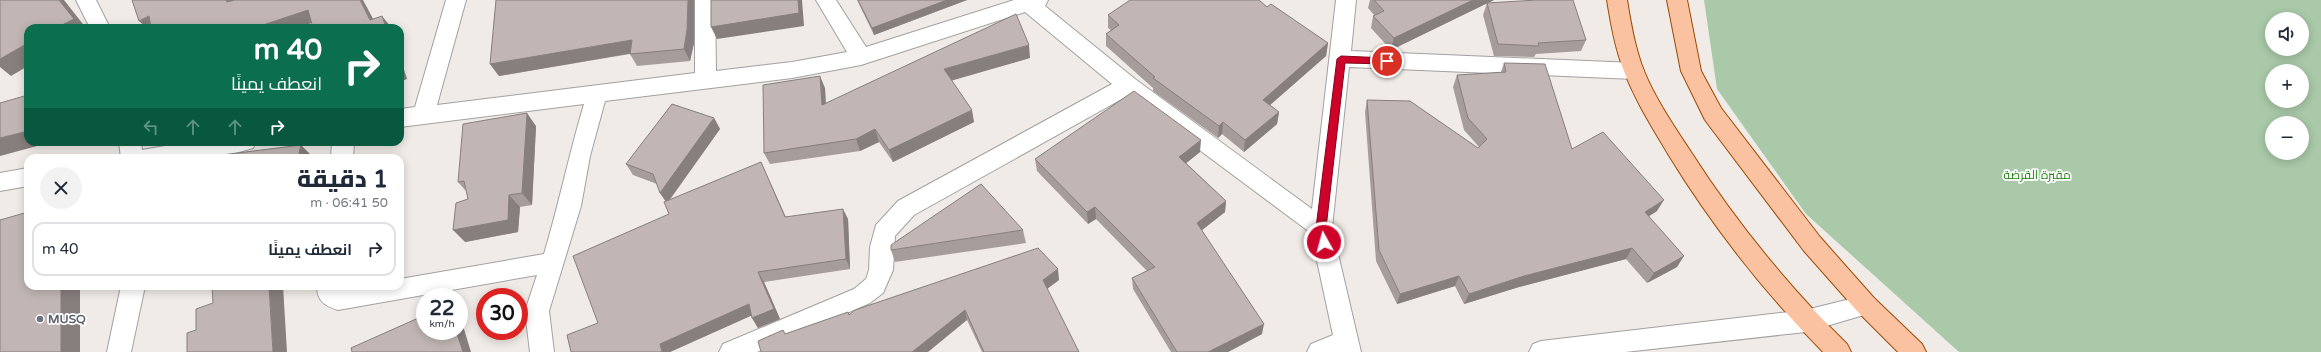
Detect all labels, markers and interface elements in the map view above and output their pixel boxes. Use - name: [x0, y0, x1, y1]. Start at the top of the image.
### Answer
- map controls: [2265, 12, 2309, 160]
- button: sound: [2265, 12, 2309, 56]
- text: 40 m: [254, 33, 322, 67]
- icon: right: [336, 40, 388, 92]
- pin: [1370, 44, 1404, 78]
- icon: arrive: [1376, 50, 1398, 72]
- button: +: [2265, 64, 2309, 108]
- text: انعطف يمينًا: [231, 73, 322, 95]
- icon: left: [140, 116, 162, 138]
- icon: ahead: [182, 116, 204, 138]
- icon: ahead: [224, 116, 246, 138]
- icon: right: [266, 116, 288, 138]
- button: −: [2265, 116, 2309, 160]
- text: 1 دقيقة: [297, 165, 388, 194]
- button: close: [40, 167, 82, 209]
- park label: مقبرة القرضة: [2003, 168, 2071, 182]
- text: 50 m · 06:41: [310, 195, 388, 211]
- position arrow: [1303, 221, 1345, 263]
- icon: right: [364, 238, 386, 260]
- text: 40 m: [42, 240, 79, 258]
- text: انعطف يمينًا: [268, 241, 352, 259]
- speed limit sign: 30: [476, 288, 528, 340]
- text: 22: [429, 297, 455, 321]
- place label: MUSQ: [48, 312, 86, 326]
- marker: MUSQ: [35, 314, 45, 324]
- text: km/h: [429, 318, 455, 330]

